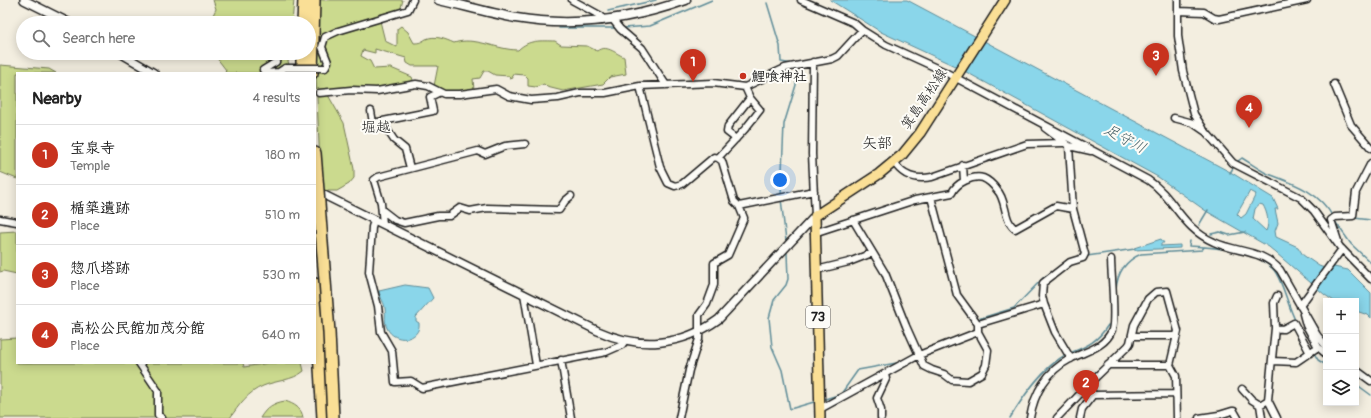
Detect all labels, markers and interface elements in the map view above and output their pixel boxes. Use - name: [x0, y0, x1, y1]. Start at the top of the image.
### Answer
- search box: [16, 16, 316, 60]
- icon: search: [30, 27, 52, 49]
- text: Search here: [62, 29, 135, 48]
- pin: 3: [1143, 43, 1169, 76]
- pin: 1: [680, 49, 706, 82]
- street label: 箕島高松線: [897, 65, 951, 133]
- place label: 鯉喰神社: [751, 68, 807, 85]
- marker: 鯉喰神社: [738, 71, 748, 81]
- text: Nearby: [32, 88, 81, 109]
- text: 4 results: [253, 90, 300, 106]
- pin: 4: [1236, 95, 1262, 128]
- district label: 堀越: [361, 118, 391, 137]
- water label: 足守川: [1101, 120, 1149, 158]
- district label: 矢部: [862, 134, 892, 153]
- text: 宝泉寺: [70, 139, 115, 158]
- text: 1: [42, 147, 48, 163]
- text: 180 m: [265, 147, 300, 163]
- text: Temple: [70, 158, 110, 174]
- your location: [770, 170, 790, 190]
- text: 楯築遺跡: [70, 199, 130, 218]
- text: 2: [41, 207, 49, 223]
- text: 510 m: [265, 207, 300, 223]
- text: Place: [70, 218, 99, 234]
- text: 惣爪塔跡: [70, 259, 130, 278]
- text: 3: [41, 267, 49, 283]
- text: 530 m: [262, 267, 300, 283]
- text: Place: [70, 278, 99, 294]
- map controls: [1323, 298, 1359, 406]
- button: +: [1323, 298, 1359, 334]
- road number: 73: [806, 306, 830, 328]
- text: 高松公民館加茂分館: [70, 319, 205, 338]
- text: 4: [41, 327, 49, 343]
- text: 640 m: [262, 327, 300, 343]
- button: −: [1323, 334, 1359, 370]
- text: Place: [70, 338, 99, 354]
- pin: 2: [1073, 370, 1099, 403]
- button: layers: [1323, 370, 1359, 406]

